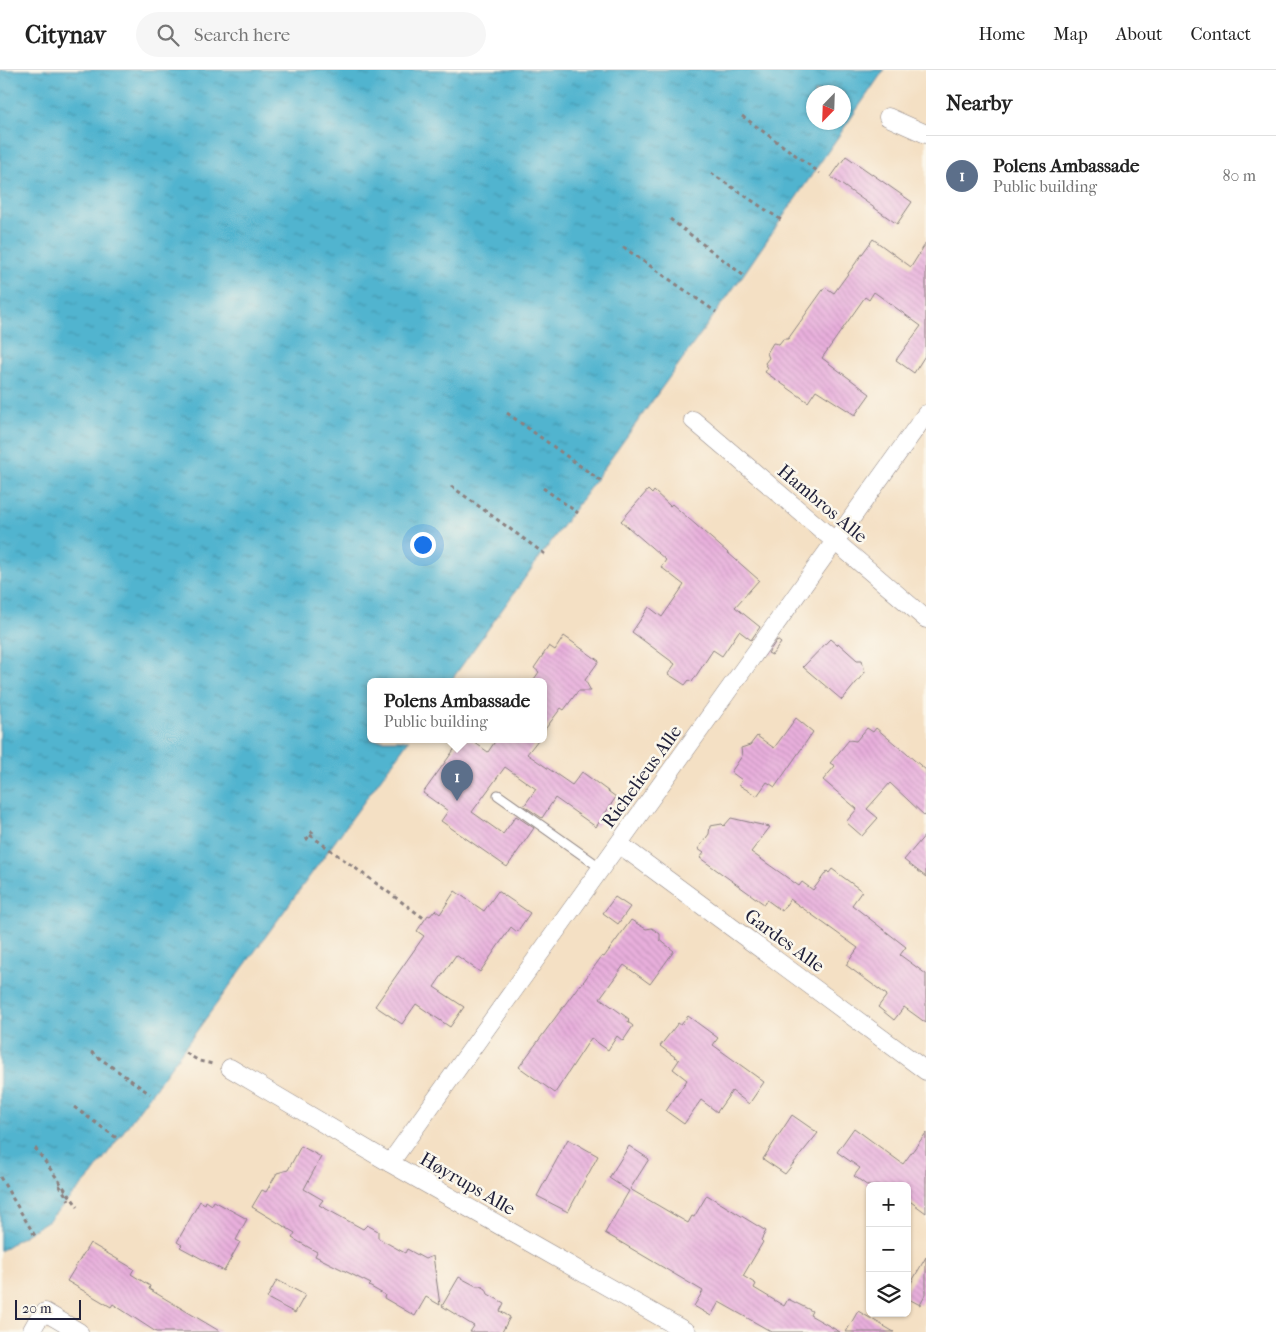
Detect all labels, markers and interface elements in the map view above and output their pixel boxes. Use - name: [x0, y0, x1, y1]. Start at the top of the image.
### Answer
- search box: [136, 12, 486, 57]
- text: Citynav: [25, 21, 106, 49]
- icon: search: [154, 21, 182, 49]
- text: Search here: [194, 24, 290, 46]
- text: Home: [978, 24, 1025, 45]
- text: Map: [1053, 24, 1088, 45]
- text: About: [1116, 24, 1162, 45]
- text: Contact: [1190, 24, 1251, 45]
- north arrow: [806, 85, 851, 130]
- text: Nearby: [946, 91, 1012, 115]
- text: Polens Ambassade: [993, 155, 1139, 177]
- text: 1: [959, 166, 965, 185]
- text: 80 m: [1222, 166, 1256, 185]
- text: Public building: [993, 177, 1097, 196]
- street label: Hambros Alle: [773, 460, 872, 548]
- your location: [410, 532, 436, 558]
- popup: [367, 678, 547, 743]
- text: Polens Ambassade: [384, 690, 530, 712]
- text: Public building: [384, 712, 488, 731]
- street label: Richelieus Alle: [597, 721, 686, 832]
- pin: 1: [441, 760, 473, 801]
- street label: Gardes Alle: [740, 905, 829, 977]
- street label: Høyrups Alle: [416, 1148, 519, 1220]
- map controls: [866, 1182, 911, 1317]
- button: +: [866, 1182, 911, 1227]
- button: −: [866, 1227, 911, 1272]
- button: layers: [866, 1272, 911, 1317]
- scale bar: [15, 1297, 81, 1320]
- text: 20 m: [22, 1300, 52, 1317]

